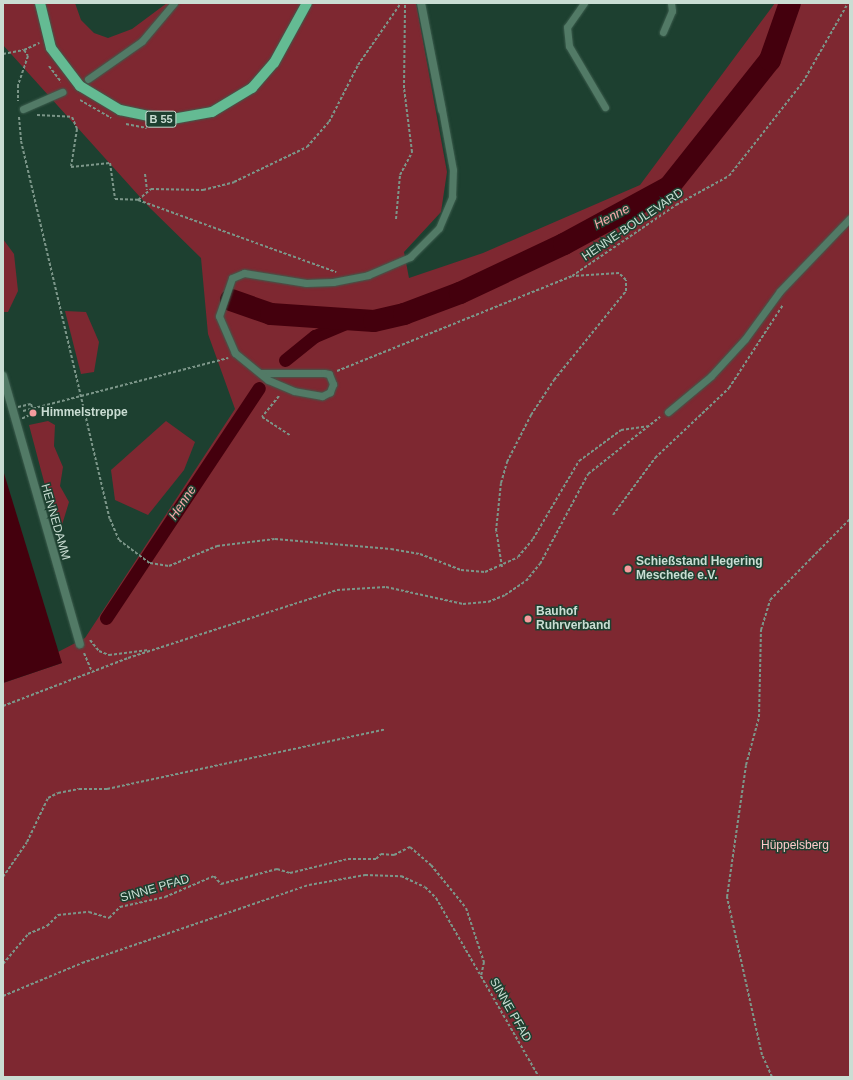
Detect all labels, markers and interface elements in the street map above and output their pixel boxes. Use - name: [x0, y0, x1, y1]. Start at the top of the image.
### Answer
- road number: B 55: [145, 110, 177, 128]
- street label: HENNE-BOULEVARD: [580, 186, 686, 264]
- water label: Henne: [591, 201, 633, 233]
- place label: Himmelstreppe: [41, 406, 128, 420]
- marker: Himmelstreppe: [28, 408, 38, 418]
- street label: HENNEDAMM: [37, 482, 73, 562]
- water label: Henne: [166, 483, 200, 523]
- place label: Schießstand Hegering Meschede e.V.: [636, 555, 763, 583]
- marker: Schießstand Hegering Meschede e.V.: [623, 564, 633, 574]
- place label: Bauhof Ruhrverband: [536, 605, 611, 633]
- marker: Bauhof Ruhrverband: [523, 614, 533, 624]
- park label: Hüppelsberg: [761, 839, 829, 853]
- street label: SINNE PFAD: [119, 872, 191, 906]
- street label: SINNE PFAD: [486, 976, 534, 1044]

